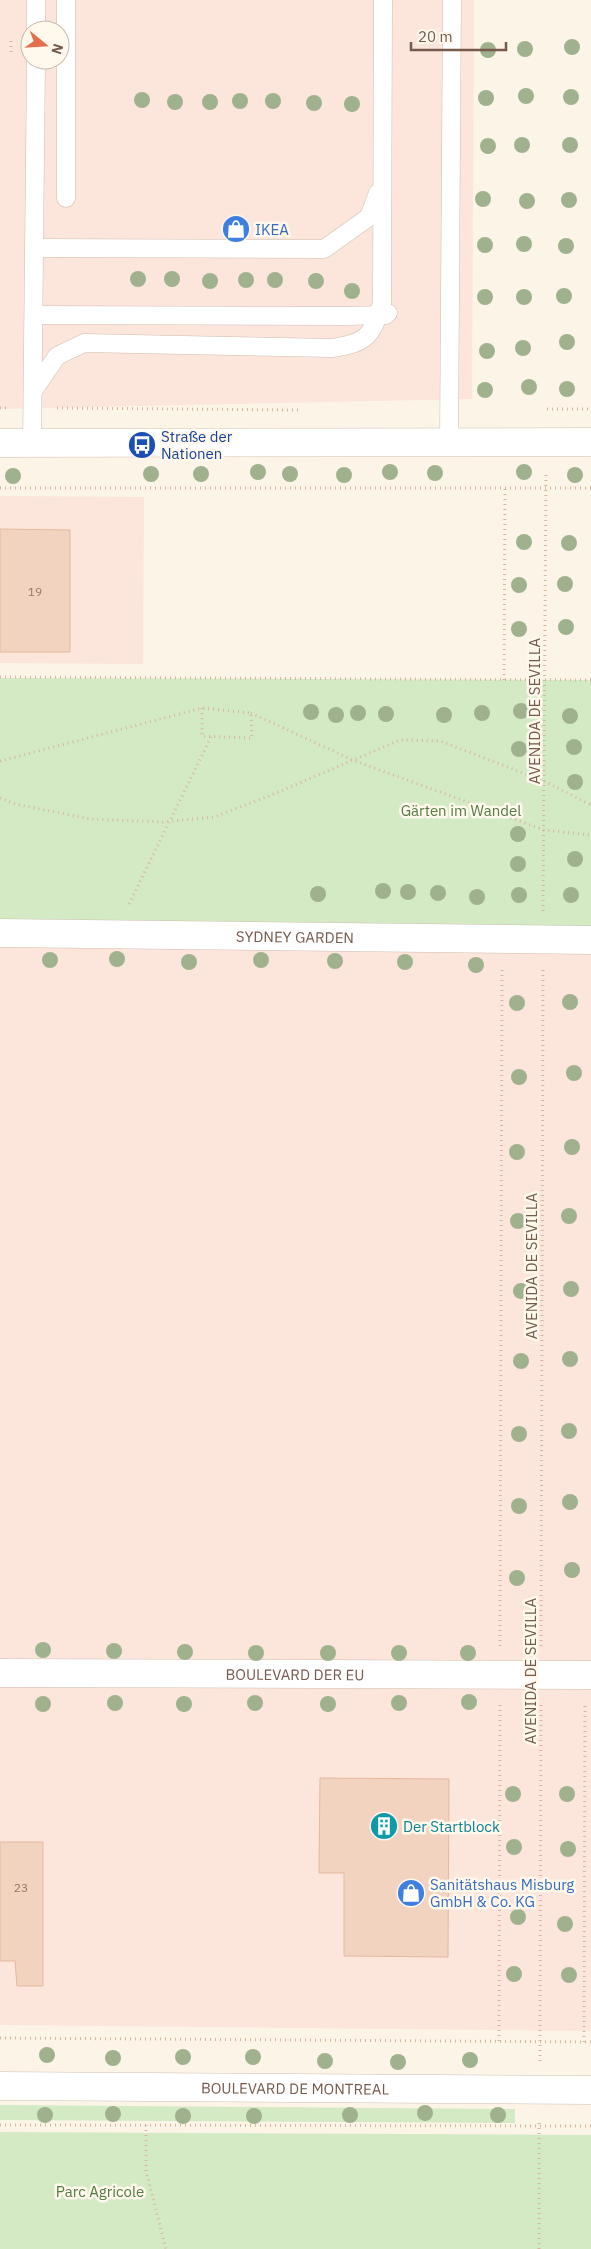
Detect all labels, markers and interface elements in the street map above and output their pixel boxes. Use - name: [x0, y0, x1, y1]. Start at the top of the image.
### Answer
- north arrow: [20, 20, 70, 70]
- scale bar: [411, 20, 506, 52]
- text: 20 m: [418, 27, 453, 46]
- text: N: [47, 41, 67, 57]
- shop icon: IKEA: [221, 214, 251, 244]
- place label: IKEA: [255, 220, 289, 239]
- place label: Straße der Nationen: [161, 427, 233, 463]
- bus stop icon: Straße der Nationen: [127, 430, 157, 460]
- house number: 19: [28, 584, 42, 599]
- street label: AVENIDA DE SEVILLA: [525, 637, 544, 784]
- park label: Gärten im Wandel: [401, 801, 521, 820]
- street label: SYDNEY GARDEN: [236, 926, 354, 947]
- street label: AVENIDA DE SEVILLA: [522, 1192, 541, 1339]
- street label: AVENIDA DE SEVILLA: [521, 1597, 540, 1744]
- street label: BOULEVARD DER EU: [225, 1664, 365, 1684]
- building icon: Der Startblock: [369, 1811, 399, 1841]
- place label: Der Startblock: [403, 1817, 500, 1836]
- place label: Sanitätshaus Misburg GmbH & Co. KG: [430, 1875, 574, 1911]
- shop icon: Sanitätshaus Misburg GmbH & Co. KG: [396, 1878, 426, 1908]
- house number: 23: [14, 1880, 28, 1895]
- street label: BOULEVARD DE MONTREAL: [201, 2078, 390, 2098]
- park label: Parc Agricole: [56, 2182, 144, 2201]

